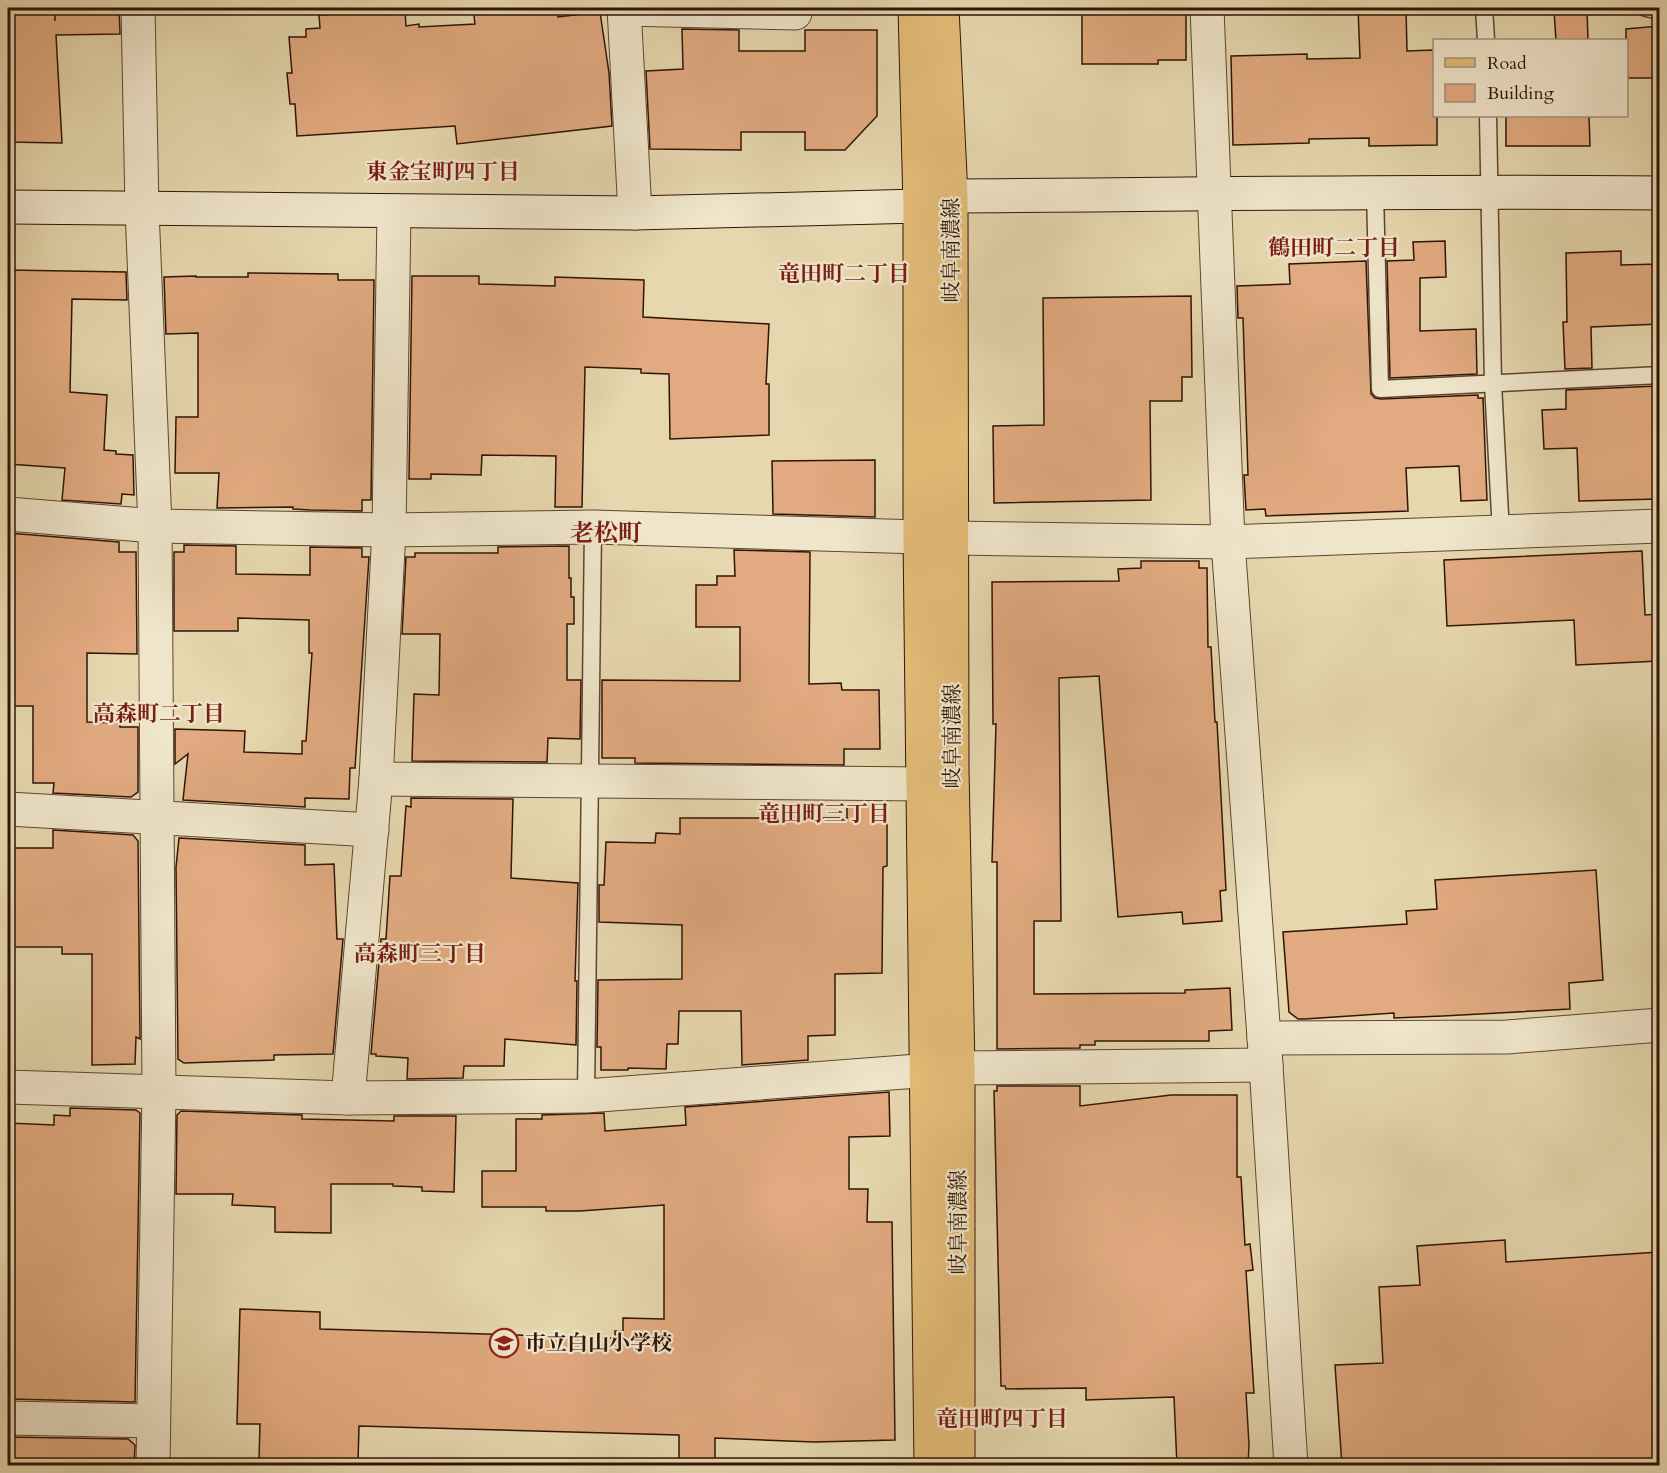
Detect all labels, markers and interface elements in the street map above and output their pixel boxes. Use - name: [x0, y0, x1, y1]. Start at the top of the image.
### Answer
- legend: [1433, 39, 1628, 117]
- text: Road: [1487, 51, 1527, 76]
- text: Building: [1487, 81, 1555, 106]
- district label: 東金宝町四丁目: [366, 157, 520, 187]
- street label: 岐阜南濃線: [937, 198, 966, 303]
- district label: 鶴田町二丁目: [1268, 233, 1400, 263]
- district label: 竜田町二丁目: [778, 259, 910, 289]
- district label: 老松町: [570, 517, 642, 550]
- street label: 岐阜南濃線: [938, 684, 967, 789]
- district label: 高森町二丁目: [93, 699, 225, 729]
- district label: 竜田町三丁目: [758, 799, 890, 829]
- district label: 高森町三丁目: [354, 939, 486, 969]
- street label: 岐阜南濃線: [944, 1170, 973, 1275]
- school or university icon: 市立白山小学校: [488, 1327, 520, 1359]
- place label: 市立白山小学校: [525, 1329, 672, 1358]
- district label: 竜田町四丁目: [936, 1404, 1068, 1434]

